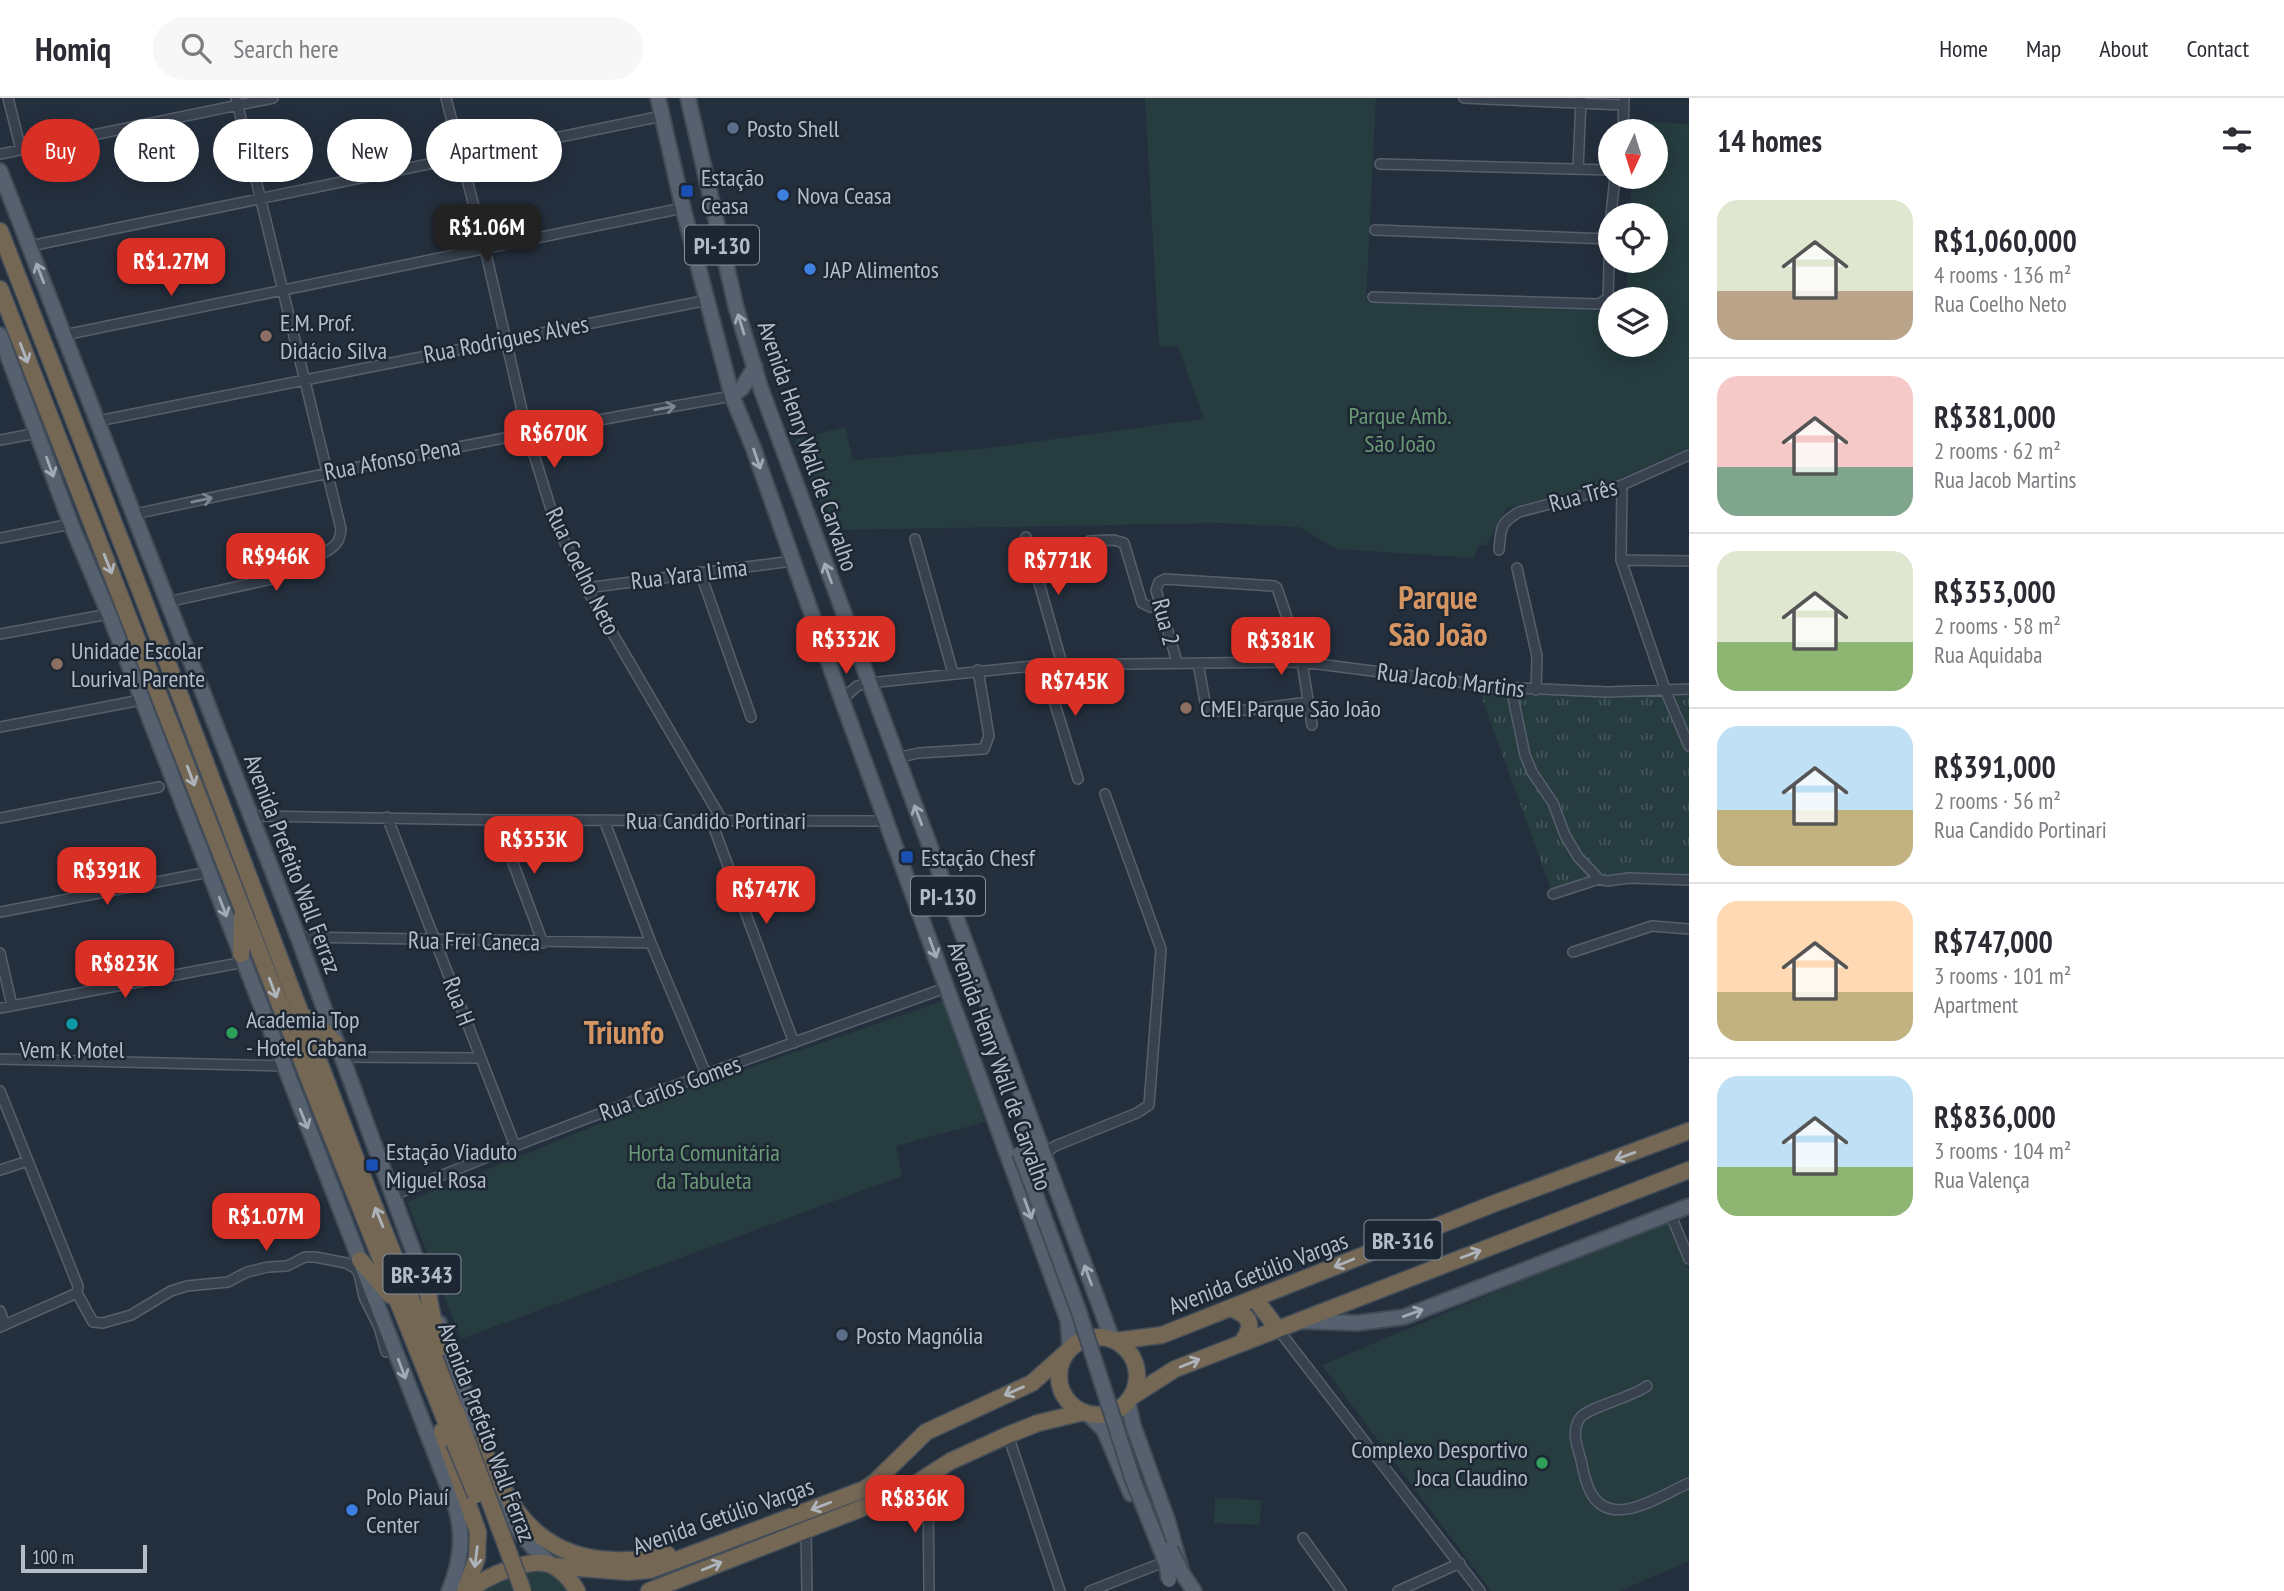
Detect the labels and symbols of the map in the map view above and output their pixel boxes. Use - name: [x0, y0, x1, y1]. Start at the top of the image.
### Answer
- place label: Posto Shell: [747, 113, 840, 144]
- north arrow: [1598, 119, 1668, 189]
- marker: Posto Shell: [725, 120, 741, 136]
- place label: Estação Ceasa: [701, 162, 764, 221]
- place label: Nova Ceasa: [797, 180, 892, 211]
- marker: Estação Ceasa: [679, 183, 695, 199]
- marker: Nova Ceasa: [775, 187, 791, 203]
- pin: R$1.06M: [422, 204, 552, 264]
- road number: PI-130: [685, 226, 759, 264]
- pin: R$1.27M: [106, 238, 236, 298]
- place label: JAP Alimentos: [823, 254, 939, 285]
- marker: JAP Alimentos: [802, 261, 818, 277]
- one-way arrow: [33, 263, 46, 284]
- place label: E.M. Prof. Didácio Silva: [280, 307, 387, 366]
- street label: Rua Rodrigues Alves: [421, 308, 591, 370]
- one-way arrow: [734, 314, 746, 336]
- street label: Avenida Henry Wall de Carvalho: [751, 317, 865, 575]
- marker: E.M. Prof. Didácio Silva: [258, 328, 274, 344]
- one-way arrow: [19, 341, 32, 363]
- one-way arrow: [653, 400, 676, 414]
- park label: Parque Amb. São João: [1348, 400, 1452, 459]
- pin: R$670K: [497, 410, 611, 470]
- street label: Rua Afonso Pena: [321, 431, 463, 487]
- one-way arrow: [752, 448, 764, 470]
- one-way arrow: [45, 456, 58, 478]
- street label: Rua Três: [1546, 471, 1620, 519]
- one-way arrow: [190, 492, 213, 506]
- street label: Rua Coelho Neto: [539, 502, 627, 640]
- pin: R$946K: [219, 533, 333, 593]
- pin: R$771K: [1001, 538, 1115, 597]
- street label: Rua Yara Lima: [629, 551, 749, 597]
- one-way arrow: [102, 553, 115, 575]
- one-way arrow: [821, 563, 833, 584]
- district label: Parque São João: [1388, 576, 1488, 655]
- street label: Rua 2: [1145, 595, 1187, 649]
- pin: R$332K: [789, 616, 903, 676]
- pin: R$381K: [1224, 618, 1338, 677]
- place label: Unidade Escolar Lourival Parente: [71, 635, 205, 694]
- marker: Unidade Escolar Lourival Parente: [49, 656, 65, 672]
- street label: Rua Jacob Martins: [1375, 656, 1527, 704]
- pin: R$745K: [1018, 658, 1132, 718]
- place label: CMEI Parque São João: [1200, 693, 1381, 724]
- marker: CMEI Parque São João: [1178, 700, 1194, 716]
- street label: Avenida Prefeito Wall Ferraz: [237, 750, 349, 978]
- one-way arrow: [185, 765, 198, 787]
- one-way arrow: [910, 804, 923, 826]
- street label: Rua Candido Portinari: [626, 805, 806, 836]
- pin: R$353K: [477, 816, 591, 876]
- place label: Estação Chesf: [921, 842, 1036, 873]
- pin: R$391K: [50, 848, 164, 907]
- marker: Estação Chesf: [899, 849, 915, 865]
- pin: R$747K: [709, 866, 823, 926]
- road number: PI-130: [911, 876, 985, 916]
- one-way arrow: [217, 896, 230, 917]
- street label: Rua Frei Caneca: [408, 924, 540, 958]
- one-way arrow: [928, 936, 941, 958]
- street label: Avenida Henry Wall de Carvalho: [941, 937, 1059, 1195]
- pin: R$823K: [68, 940, 182, 1000]
- street label: Rua H: [436, 972, 482, 1030]
- one-way arrow: [268, 977, 281, 999]
- place label: Academia Top - Hotel Cabana: [246, 1004, 367, 1063]
- district label: Triunfo: [584, 1011, 664, 1053]
- marker: Vem K Motel: [64, 1016, 80, 1032]
- marker: Academia Top - Hotel Cabana: [224, 1025, 240, 1041]
- place label: Vem K Motel: [19, 1034, 125, 1065]
- street label: Rua Carlos Gomes: [595, 1048, 745, 1128]
- one-way arrow: [299, 1108, 312, 1130]
- place label: Estação Viaduto Miguel Rosa: [386, 1136, 517, 1195]
- park label: Horta Comunitária da Tabuleta: [628, 1137, 780, 1196]
- one-way arrow: [1615, 1151, 1637, 1163]
- marker: Estação Viaduto Miguel Rosa: [364, 1157, 380, 1173]
- pin: R$1.07M: [201, 1194, 331, 1253]
- one-way arrow: [1022, 1198, 1035, 1219]
- one-way arrow: [372, 1207, 385, 1228]
- road number: BR-316: [1364, 1220, 1442, 1260]
- street label: Avenida Getúlio Vargas: [1164, 1225, 1352, 1321]
- one-way arrow: [1459, 1247, 1481, 1260]
- road number: BR-343: [384, 1254, 460, 1294]
- one-way arrow: [1334, 1258, 1356, 1271]
- one-way arrow: [1080, 1265, 1093, 1287]
- one-way arrow: [1401, 1306, 1423, 1319]
- street label: Avenida Prefeito Wall Ferraz: [431, 1318, 543, 1546]
- place label: Posto Magnólia: [856, 1320, 983, 1351]
- marker: Posto Magnólia: [834, 1327, 850, 1343]
- one-way arrow: [1178, 1355, 1200, 1368]
- one-way arrow: [396, 1358, 409, 1380]
- one-way arrow: [1004, 1385, 1025, 1398]
- place label: Complexo Desportivo Joca Claudino: [1351, 1434, 1528, 1493]
- marker: Complexo Desportivo Joca Claudino: [1534, 1455, 1550, 1471]
- street label: Avenida Getúlio Vargas: [628, 1471, 818, 1561]
- pin: R$836K: [858, 1476, 972, 1535]
- place label: Polo Piauí Center: [366, 1481, 449, 1540]
- one-way arrow: [811, 1500, 833, 1513]
- marker: Polo Piauí Center: [344, 1502, 360, 1518]
- scale bar: [21, 1542, 147, 1574]
- one-way arrow: [470, 1545, 483, 1568]
- one-way arrow: [701, 1558, 723, 1571]

